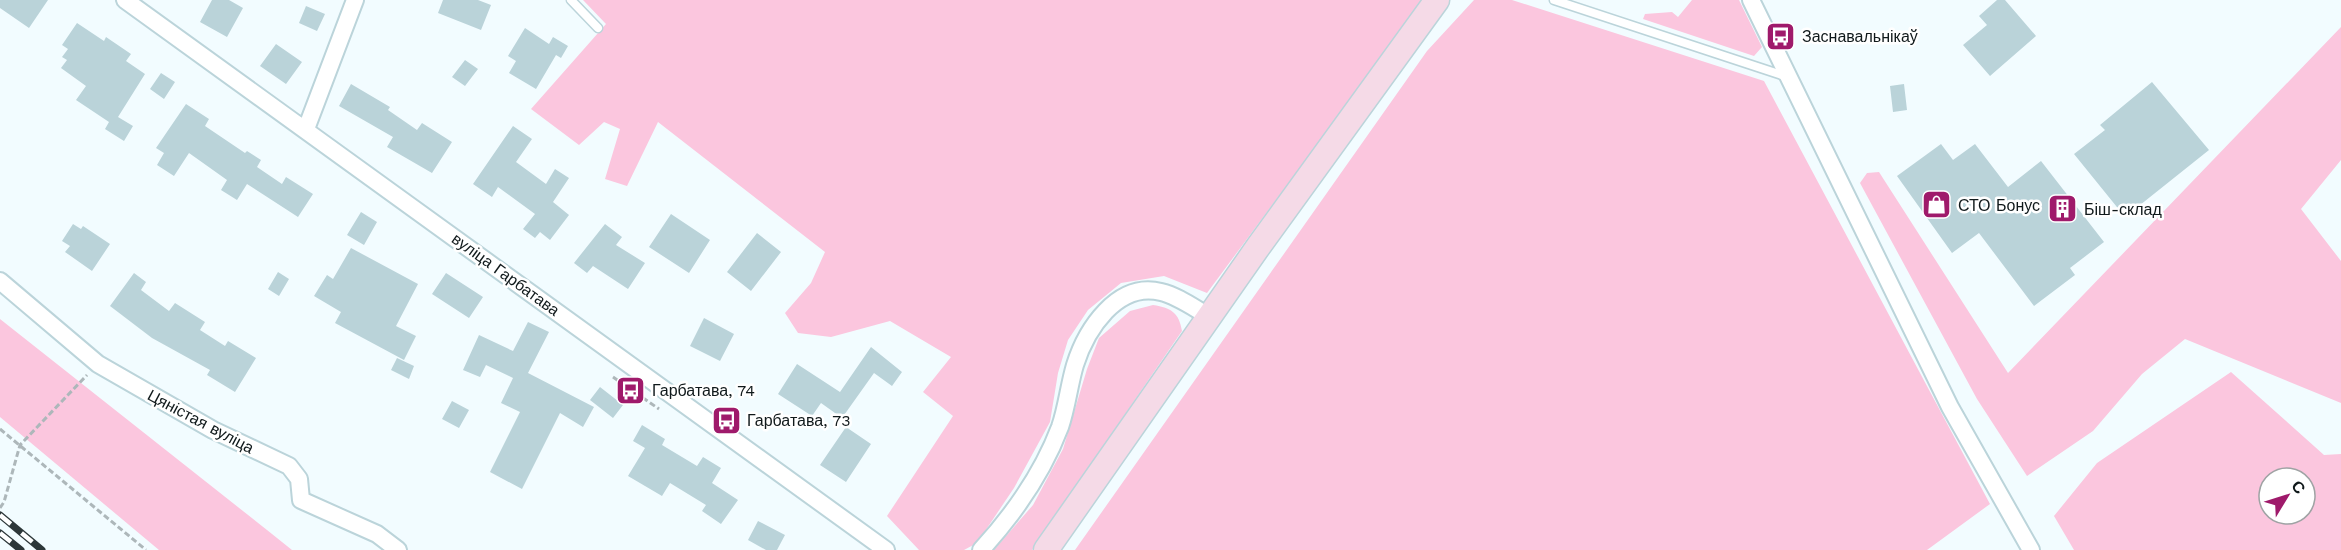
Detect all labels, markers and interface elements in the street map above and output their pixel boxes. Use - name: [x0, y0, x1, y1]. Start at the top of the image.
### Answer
- bus stop icon: Заснавальнікаў: [1765, 20, 1797, 52]
- place label: Заснавальнікаў: [1802, 27, 1918, 46]
- shop icon: СТО Бонус: [1921, 189, 1953, 221]
- building icon: Біш-склад: [2047, 193, 2079, 225]
- place label: СТО Бонус: [1958, 196, 2040, 215]
- place label: Біш-склад: [2084, 200, 2162, 219]
- street label: вуліца Гарбатава: [448, 229, 563, 320]
- bus stop icon: Гарбатава, 74: [615, 374, 647, 406]
- place label: Гарбатава, 74: [652, 381, 755, 400]
- street label: Цяністая вуліца: [144, 385, 257, 458]
- bus stop icon: Гарбатава, 73: [710, 404, 742, 436]
- place label: Гарбатава, 73: [747, 411, 851, 430]
- north arrow: [2257, 466, 2317, 526]
- text: С: [2287, 477, 2310, 498]

